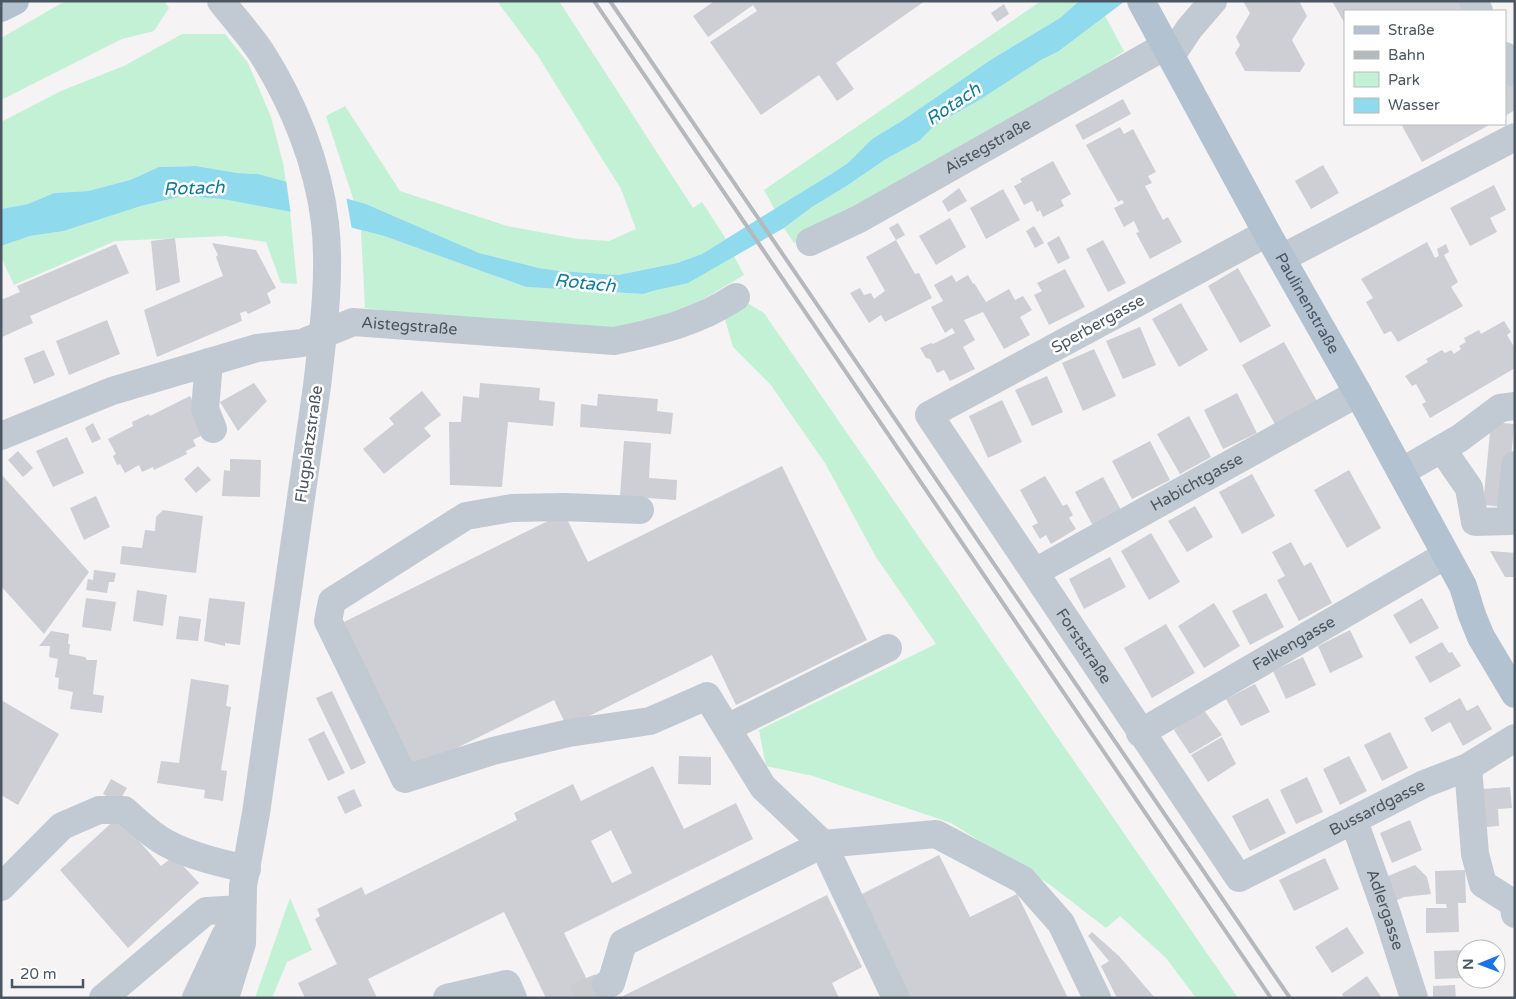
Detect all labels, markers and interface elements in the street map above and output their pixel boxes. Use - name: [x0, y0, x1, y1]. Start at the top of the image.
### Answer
- legend: [1344, 10, 1506, 125]
- text: Straße: [1388, 21, 1434, 39]
- text: Bahn: [1388, 46, 1425, 64]
- text: Park: [1388, 71, 1420, 89]
- water label: Rotach: [921, 77, 985, 130]
- text: Wasser: [1388, 96, 1440, 114]
- street label: Aistegstraße: [941, 114, 1035, 179]
- water label: Rotach: [163, 176, 226, 200]
- street label: Paulinenstraße: [1270, 249, 1344, 358]
- water label: Rotach: [553, 269, 618, 297]
- street label: Sperbergasse: [1048, 290, 1148, 358]
- street label: Aistegstraße: [361, 313, 458, 340]
- street label: Flugplatzstraße: [291, 384, 327, 504]
- street label: Habichtgasse: [1147, 449, 1247, 516]
- street label: Forststraße: [1051, 605, 1116, 688]
- street label: Falkengasse: [1249, 612, 1339, 675]
- street label: Bussardgasse: [1326, 775, 1428, 840]
- street label: Adlergasse: [1362, 867, 1408, 953]
- north arrow: [1456, 939, 1506, 989]
- scale bar: [12, 956, 84, 988]
- text: N: [1460, 958, 1477, 970]
- text: 20 m: [20, 965, 57, 983]

